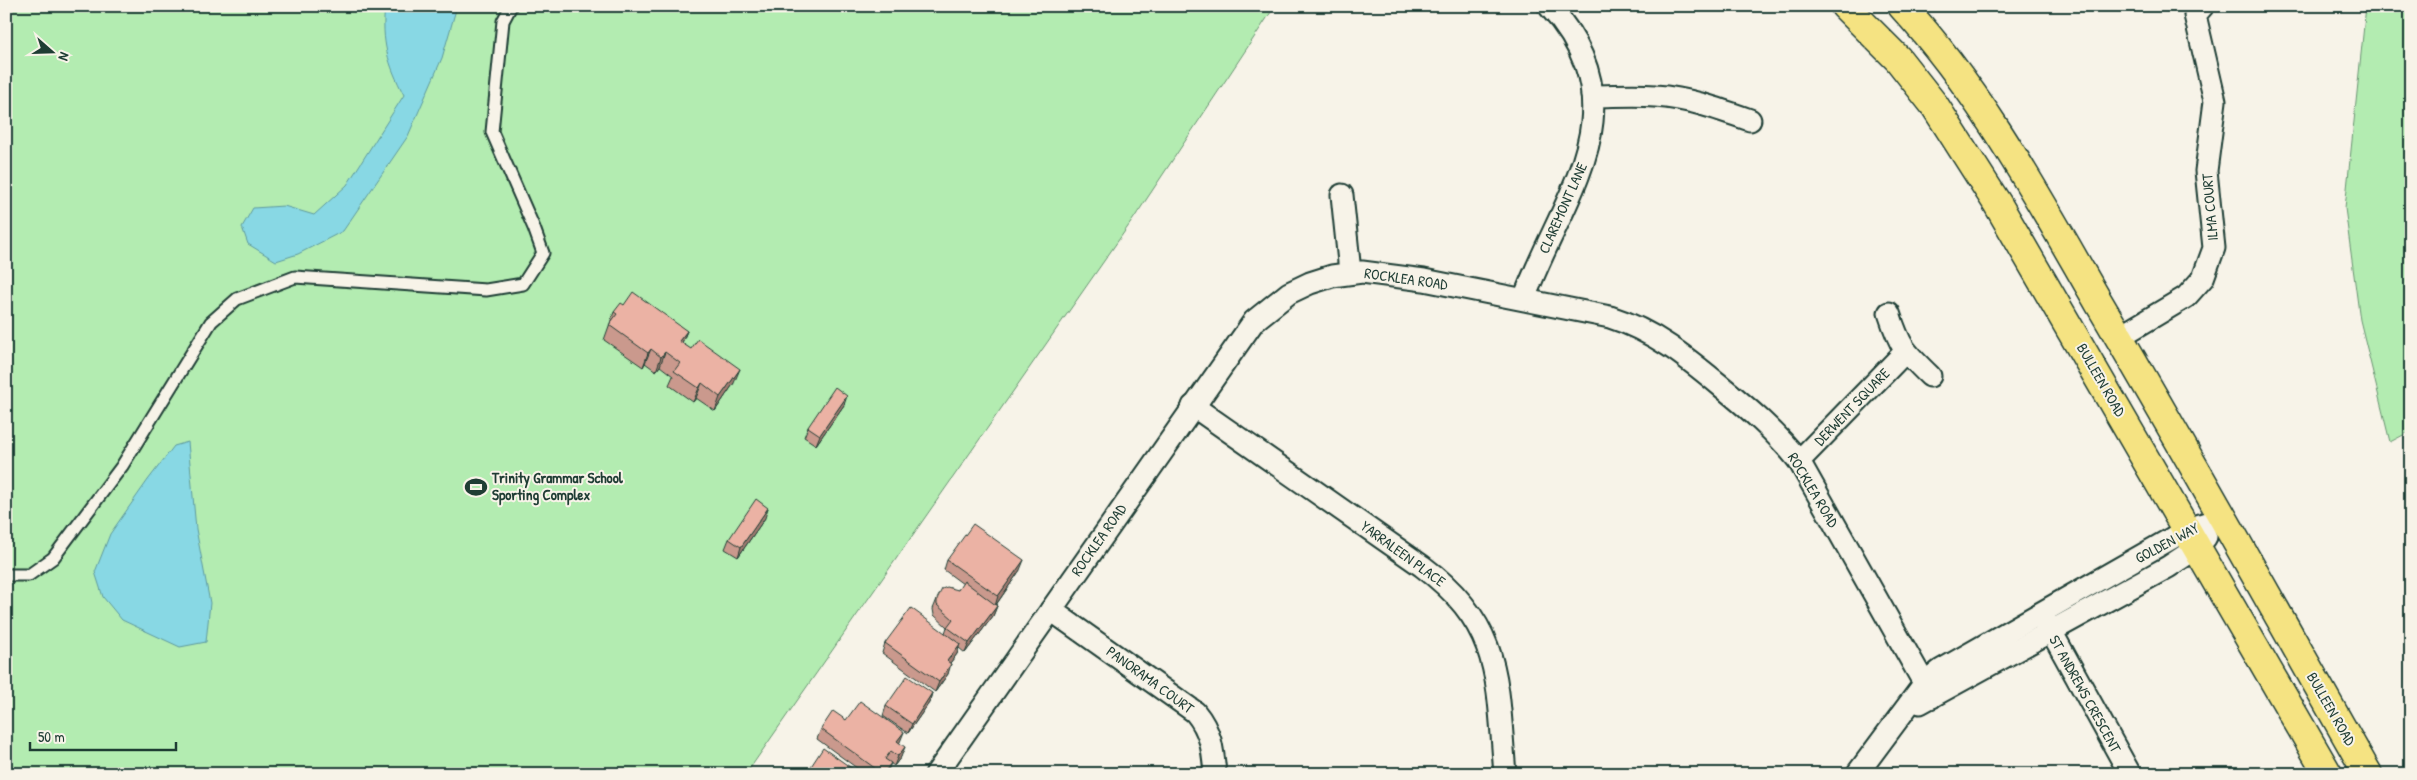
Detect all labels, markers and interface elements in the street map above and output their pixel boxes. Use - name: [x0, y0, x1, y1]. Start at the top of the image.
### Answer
- north arrow: [28, 28, 78, 78]
- text: N: [54, 50, 75, 64]
- street label: CLAREMONT LANE: [1533, 159, 1592, 257]
- street label: ILMA COURT: [2196, 172, 2223, 242]
- street label: ROCKLEA ROAD: [1363, 262, 1450, 295]
- street label: BULLEEN ROAD: [2072, 339, 2131, 421]
- street label: DERWENT SQUARE: [1809, 363, 1894, 450]
- street label: ROCKLEA ROAD: [1783, 448, 1844, 532]
- place label: Trinity Grammar School Sporting Complex: [491, 467, 624, 506]
- sports icon: Trinity Grammar School Sporting Complex: [463, 474, 489, 500]
- street label: ROCKLEA ROAD: [1066, 499, 1132, 580]
- street label: YARRALEEN PLACE: [1357, 516, 1450, 592]
- street label: GOLDEN WAY: [2131, 517, 2203, 568]
- street label: ST ANDREWS CRESCENT: [2044, 631, 2127, 757]
- street label: PANORAMA COURT: [1102, 641, 1199, 719]
- street label: BULLEEN ROAD: [2302, 668, 2361, 750]
- scale bar: [30, 720, 176, 752]
- text: 50 m: [38, 726, 65, 747]

